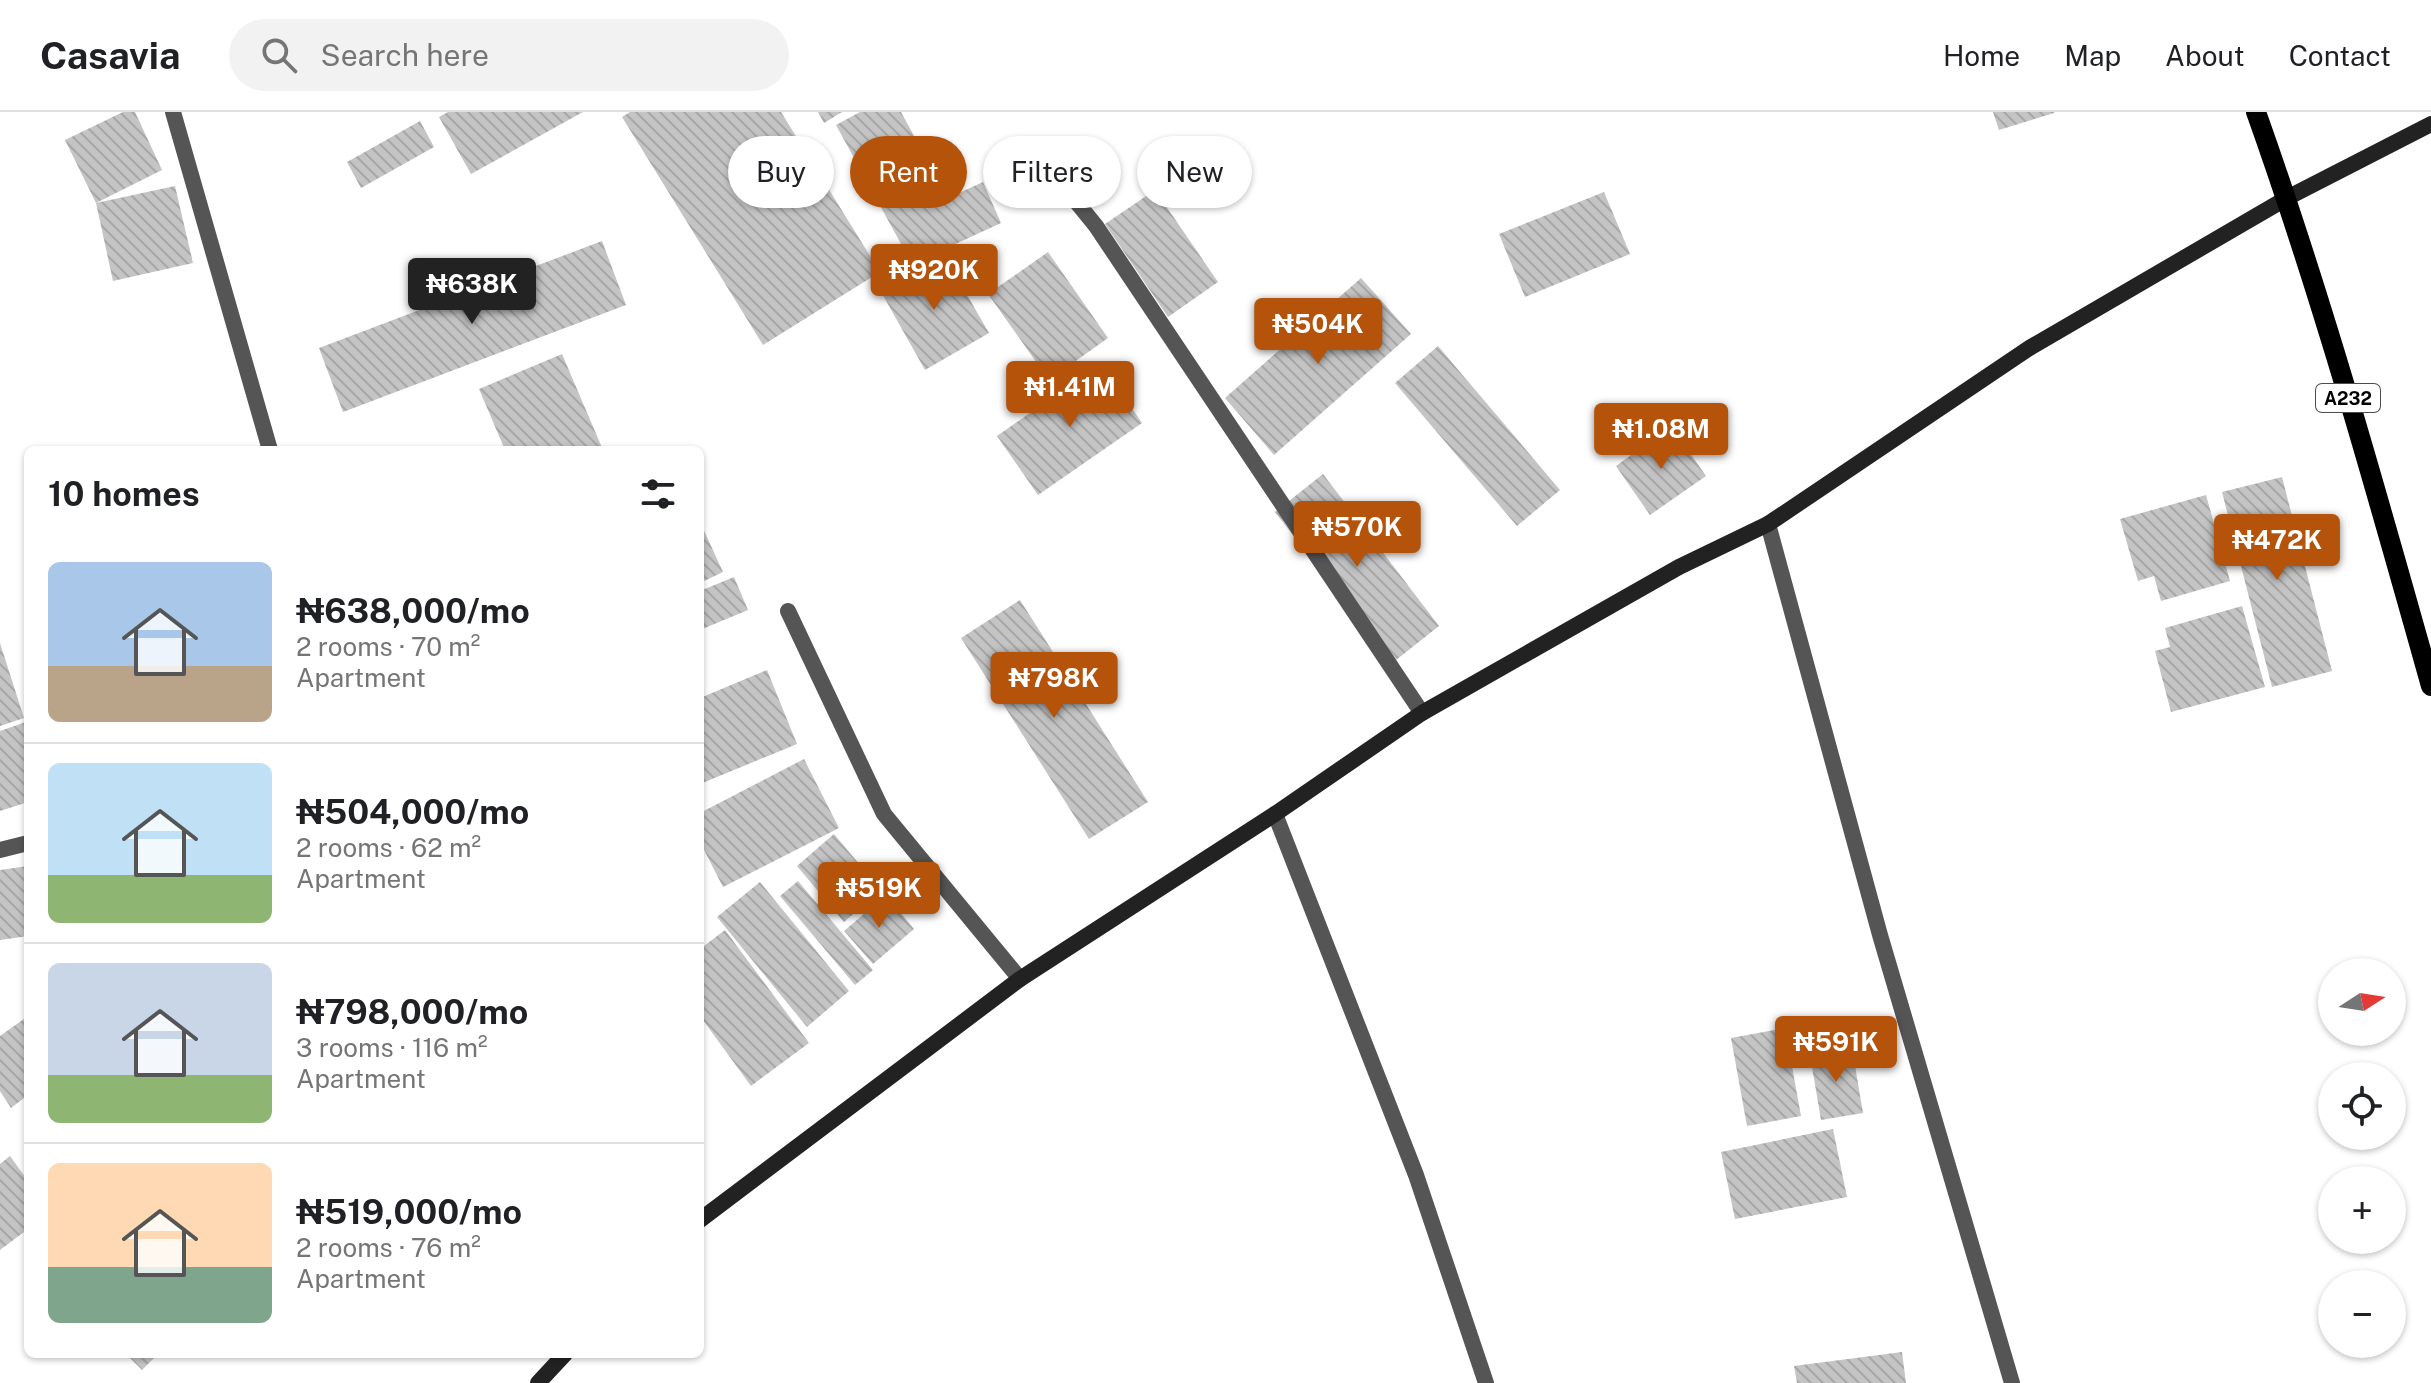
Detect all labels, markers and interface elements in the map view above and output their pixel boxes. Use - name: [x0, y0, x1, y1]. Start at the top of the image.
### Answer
- search box: [229, 19, 789, 91]
- text: Casavia: [40, 33, 181, 78]
- icon: search: [257, 33, 301, 77]
- text: Search here: [321, 37, 489, 73]
- text: Home: [1943, 39, 2020, 72]
- text: Map: [2064, 39, 2121, 72]
- text: About: [2165, 39, 2245, 72]
- text: Contact: [2289, 39, 2391, 72]
- chip: Buy: [728, 136, 834, 208]
- chip: Rent: [850, 136, 967, 208]
- chip: Filters: [983, 136, 1121, 208]
- chip: New: [1137, 136, 1252, 208]
- pin: ₦920K: [878, 244, 990, 312]
- text: ₦920K: [889, 254, 979, 285]
- pin: ₦638K: [416, 258, 528, 326]
- text: ₦638K: [426, 268, 518, 299]
- pin: ₦504K: [1262, 298, 1374, 366]
- text: ₦504K: [1272, 308, 1364, 339]
- pin: ₦1.41M: [1005, 361, 1135, 429]
- text: ₦1.41M: [1024, 371, 1116, 402]
- road number: A232: [2316, 384, 2380, 412]
- pin: ₦1.08M: [1596, 403, 1726, 471]
- text: ₦1.08M: [1612, 413, 1710, 444]
- icon: filters: [636, 472, 680, 516]
- text: 10 homes: [48, 474, 200, 514]
- pin: ₦570K: [1301, 501, 1413, 569]
- text: ₦570K: [1312, 511, 1402, 542]
- pin: ₦472K: [2221, 514, 2333, 582]
- text: ₦472K: [2232, 524, 2322, 555]
- text: ₦638,000/mo: [296, 591, 530, 631]
- icon: home: [112, 594, 208, 690]
- text: 2 rooms · 70 m²: [296, 631, 480, 662]
- pin: ₦798K: [998, 652, 1110, 720]
- text: Apartment: [296, 662, 426, 693]
- text: ₦798K: [1009, 662, 1099, 693]
- text: ₦504,000/mo: [296, 792, 529, 832]
- icon: home: [112, 795, 208, 891]
- text: 2 rooms · 62 m²: [296, 832, 481, 863]
- pin: ₦519K: [823, 862, 935, 930]
- text: Apartment: [296, 863, 426, 894]
- text: ₦519K: [836, 872, 922, 903]
- north arrow: [2318, 958, 2406, 1046]
- map controls: [2318, 958, 2406, 1358]
- text: ₦798,000/mo: [296, 992, 528, 1032]
- icon: home: [112, 995, 208, 1091]
- pin: ₦591K: [1780, 1016, 1892, 1084]
- text: ₦591K: [1793, 1026, 1879, 1057]
- text: 3 rooms · 116 m²: [296, 1032, 488, 1063]
- button: locate: [2318, 1062, 2406, 1150]
- text: Apartment: [296, 1063, 426, 1094]
- button: +: [2318, 1166, 2406, 1254]
- text: ₦519,000/mo: [296, 1192, 522, 1232]
- icon: home: [112, 1195, 208, 1291]
- text: 2 rooms · 76 m²: [296, 1232, 481, 1263]
- text: Apartment: [296, 1263, 426, 1294]
- button: −: [2318, 1270, 2406, 1358]

